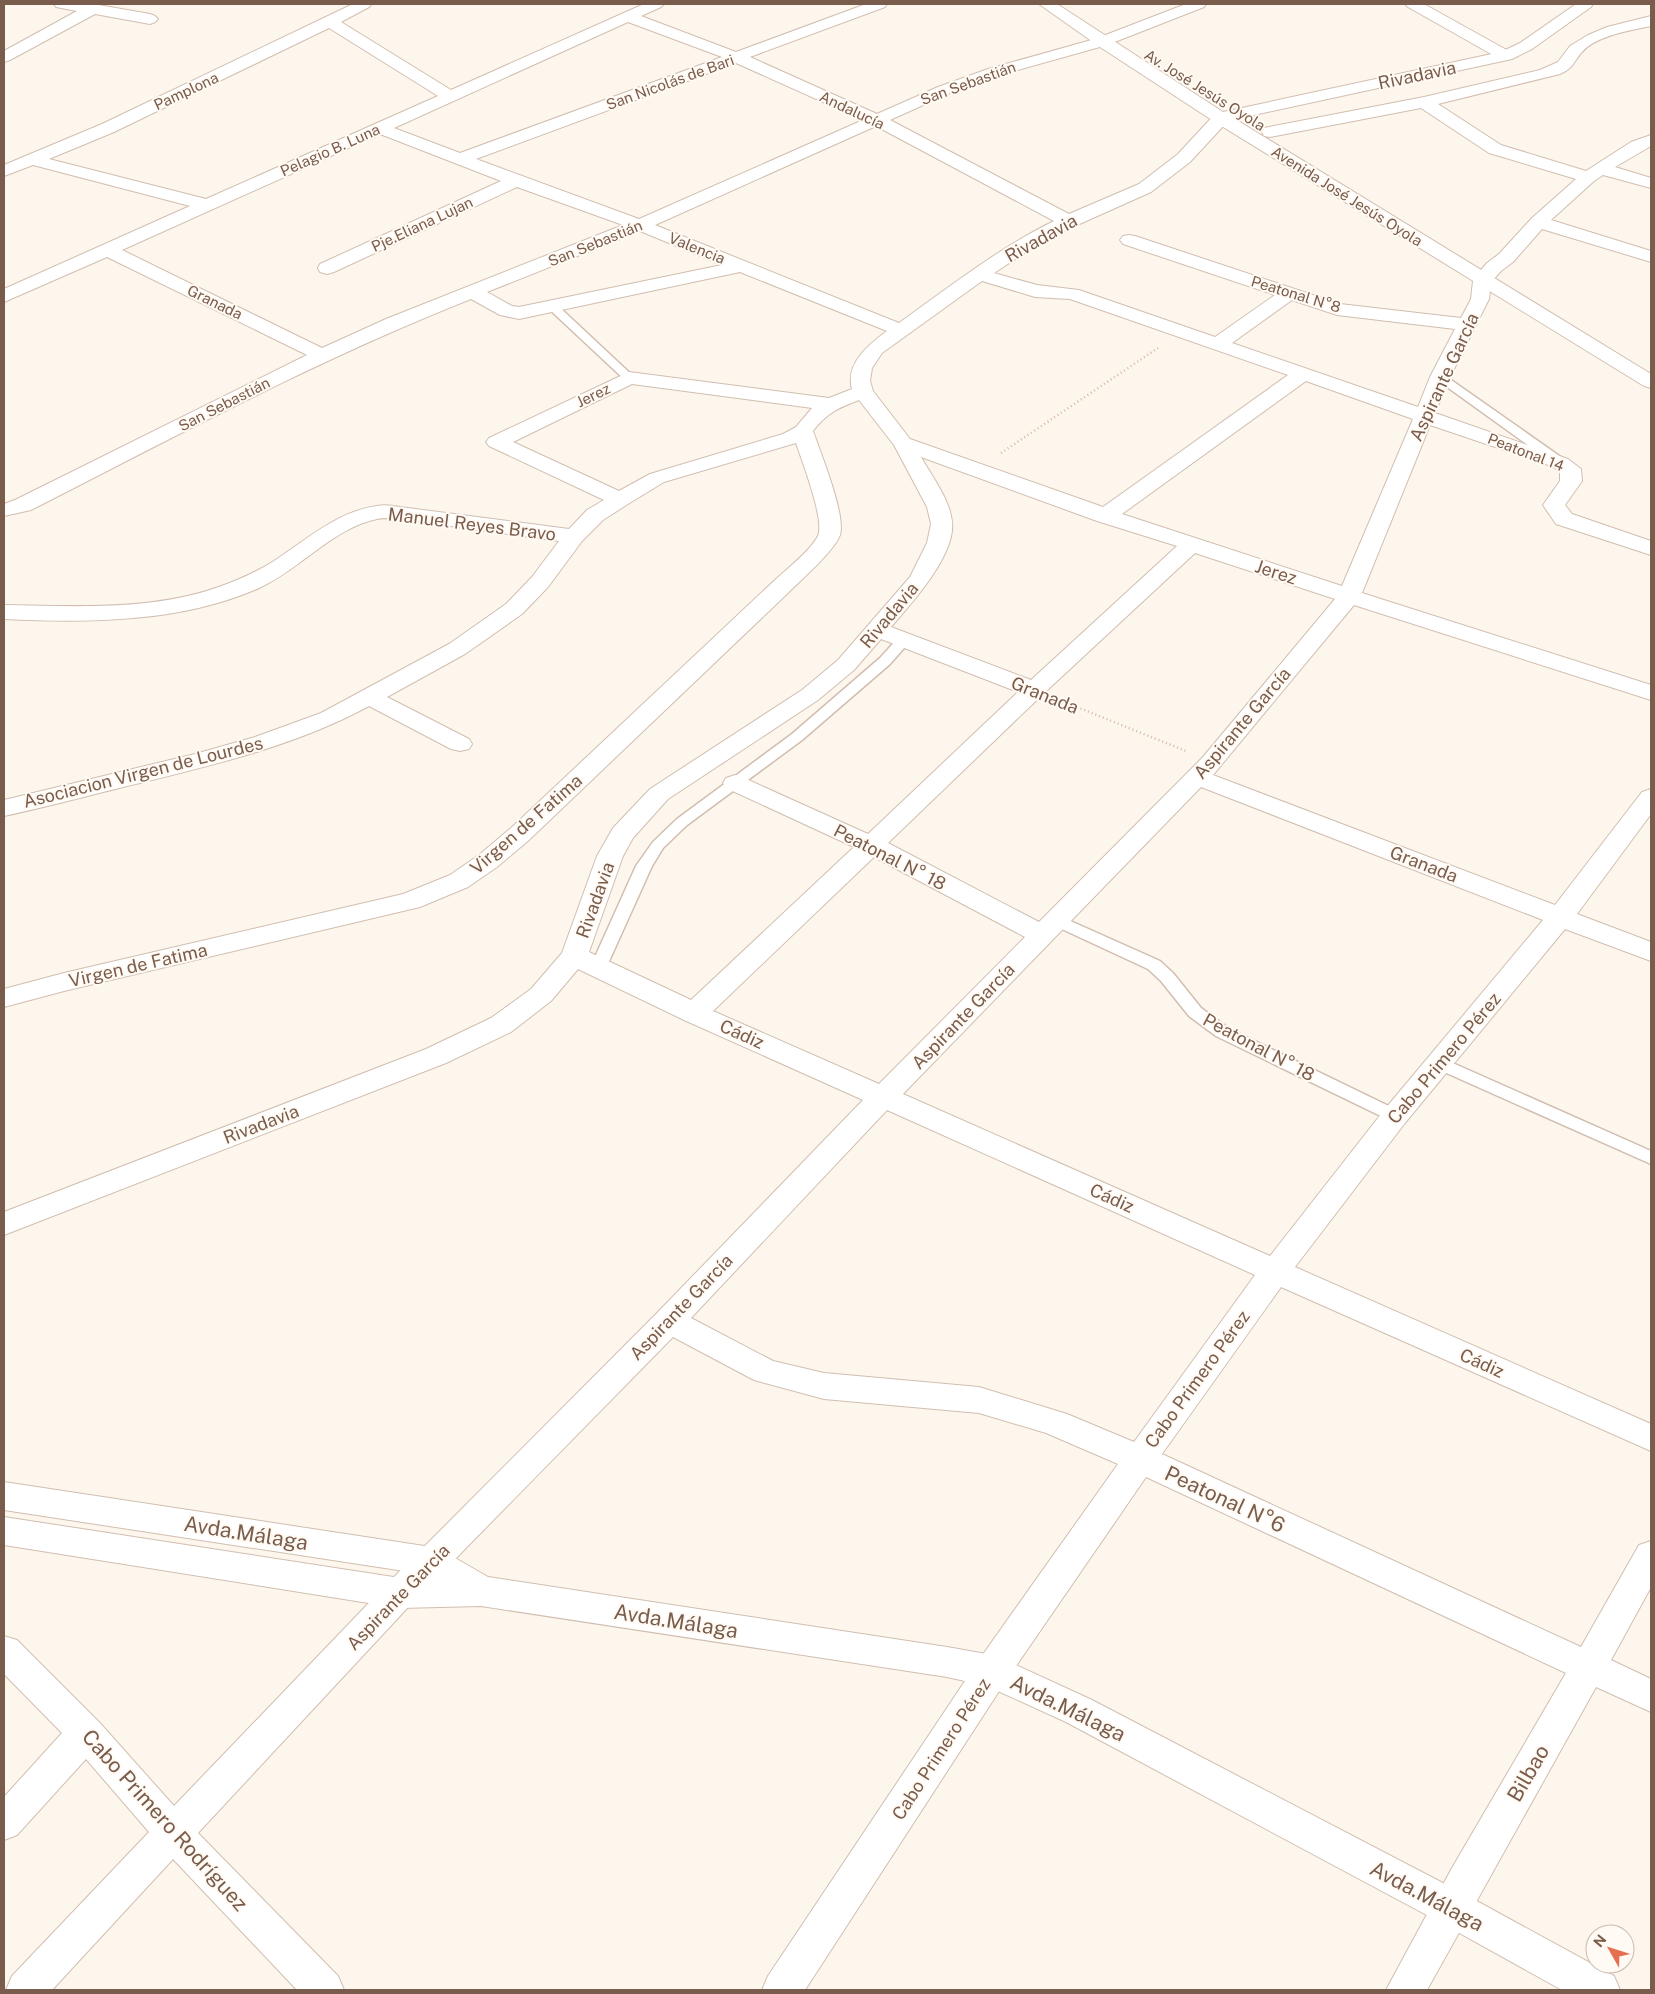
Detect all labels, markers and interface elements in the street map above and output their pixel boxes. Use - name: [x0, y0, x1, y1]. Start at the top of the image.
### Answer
- street label: Av. José Jesús Oyola: [1141, 46, 1269, 134]
- street label: San Nicolás de Bari: [604, 51, 736, 113]
- street label: Rivadavia: [1376, 56, 1458, 94]
- street label: San Sebastián: [918, 58, 1018, 108]
- street label: Pamplona: [151, 69, 221, 113]
- street label: Andalucía: [817, 88, 887, 132]
- street label: Pelagio B. Luna: [278, 120, 382, 180]
- street label: Avenida José Jesús Oyola: [1268, 143, 1426, 249]
- street label: Pje.Eliana Lujan: [369, 193, 475, 255]
- street label: Rivadavia: [1001, 210, 1081, 266]
- street label: San Sebastián: [545, 216, 645, 270]
- street label: Valencia: [666, 229, 728, 267]
- street label: Peatonal N°8: [1249, 272, 1343, 316]
- street label: Granada: [185, 281, 245, 323]
- street label: Aspirante García: [1405, 310, 1483, 444]
- street label: San Sebastián: [176, 374, 272, 434]
- street label: Jerez: [573, 380, 613, 410]
- street label: Peatonal 14: [1485, 430, 1567, 474]
- street label: Manuel Reyes Bravo: [387, 503, 557, 545]
- street label: Jerez: [1252, 555, 1300, 589]
- street label: Rivadavia: [855, 578, 923, 652]
- street label: Aspirante García: [1189, 663, 1295, 783]
- street label: Granada: [1008, 672, 1082, 718]
- street label: Asociacion Virgen de Lourdes: [21, 732, 265, 812]
- street label: Virgen de Fatima: [466, 770, 586, 878]
- street label: Peatonal N° 18: [830, 820, 950, 894]
- street label: Granada: [1387, 841, 1461, 887]
- street label: Rivadavia: [572, 859, 618, 941]
- street label: Virgen de Fatima: [67, 939, 209, 991]
- street label: Aspirante García: [907, 959, 1019, 1073]
- street label: Cabo Primero Pérez: [1383, 988, 1505, 1128]
- street label: Peatonal N° 18: [1200, 1009, 1318, 1085]
- street label: Cádiz: [717, 1015, 767, 1053]
- street label: Rivadavia: [220, 1100, 302, 1148]
- street label: Cádiz: [1087, 1179, 1137, 1217]
- street label: Aspirante García: [625, 1250, 737, 1364]
- street label: Cabo Primero Pérez: [1140, 1306, 1254, 1452]
- street label: Cádiz: [1457, 1344, 1507, 1382]
- street label: Peatonal N°6: [1161, 1460, 1289, 1538]
- street label: Avda.Málaga: [182, 1511, 310, 1555]
- street label: Aspirante García: [342, 1540, 454, 1654]
- street label: Avda.Málaga: [612, 1599, 740, 1643]
- street label: Avda.Málaga: [1006, 1669, 1130, 1747]
- street label: Cabo Primero Pérez: [887, 1674, 995, 1824]
- street label: Cabo Primero Rodríguez: [77, 1724, 253, 1916]
- street label: Bilbao: [1502, 1740, 1554, 1806]
- street label: Avda.Málaga: [1366, 1856, 1488, 1936]
- north arrow: [1585, 1924, 1635, 1974]
- text: N: [1590, 1932, 1610, 1950]

